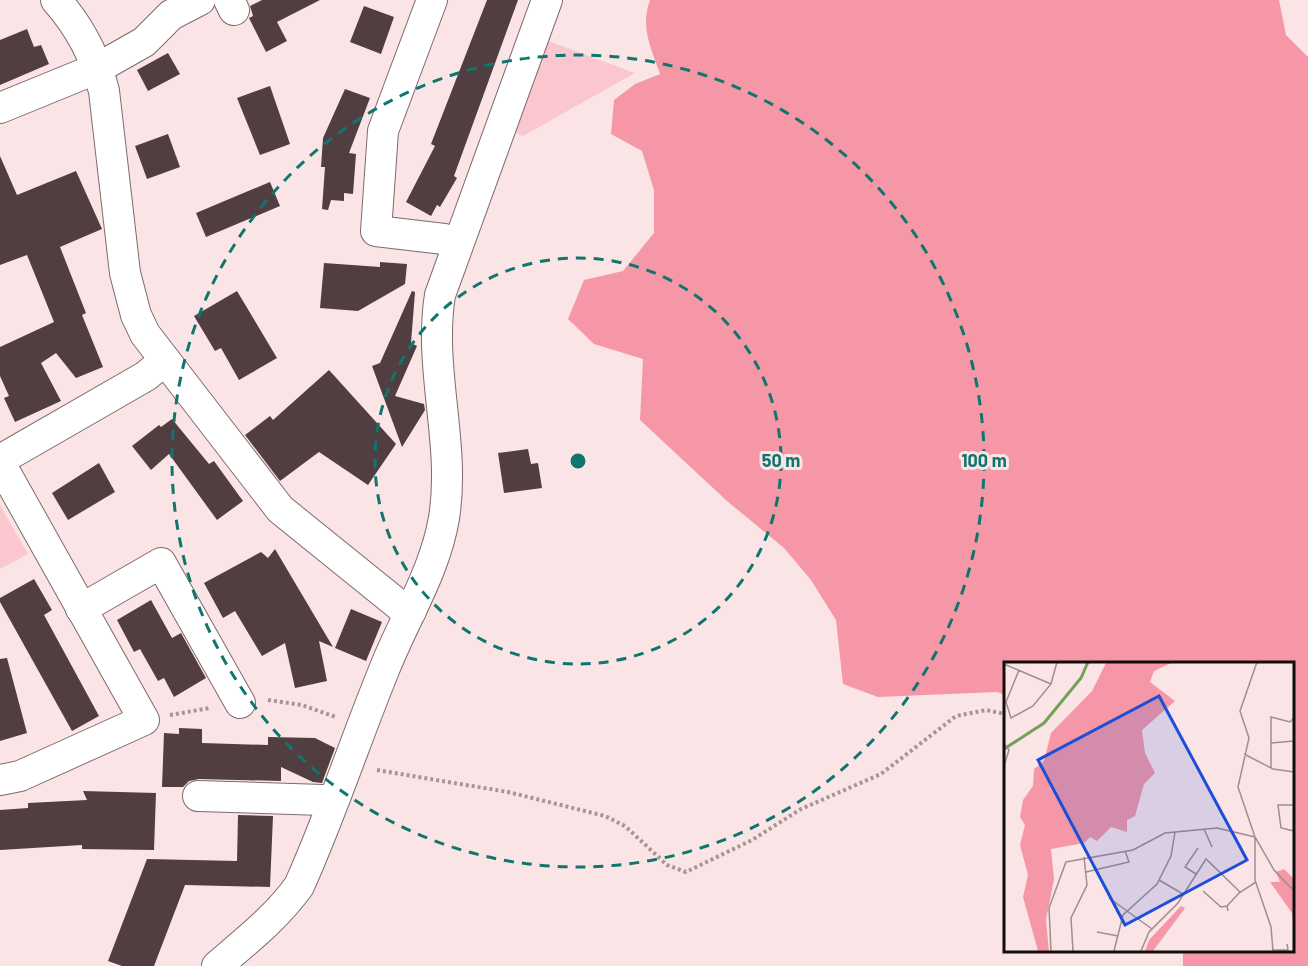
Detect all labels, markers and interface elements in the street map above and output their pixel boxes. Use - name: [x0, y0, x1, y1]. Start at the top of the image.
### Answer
- text: 50 m: [762, 449, 800, 471]
- text: 100 m: [961, 449, 1007, 471]
- centre of rings: [568, 451, 588, 471]
- inset map: [1004, 662, 1293, 951]

